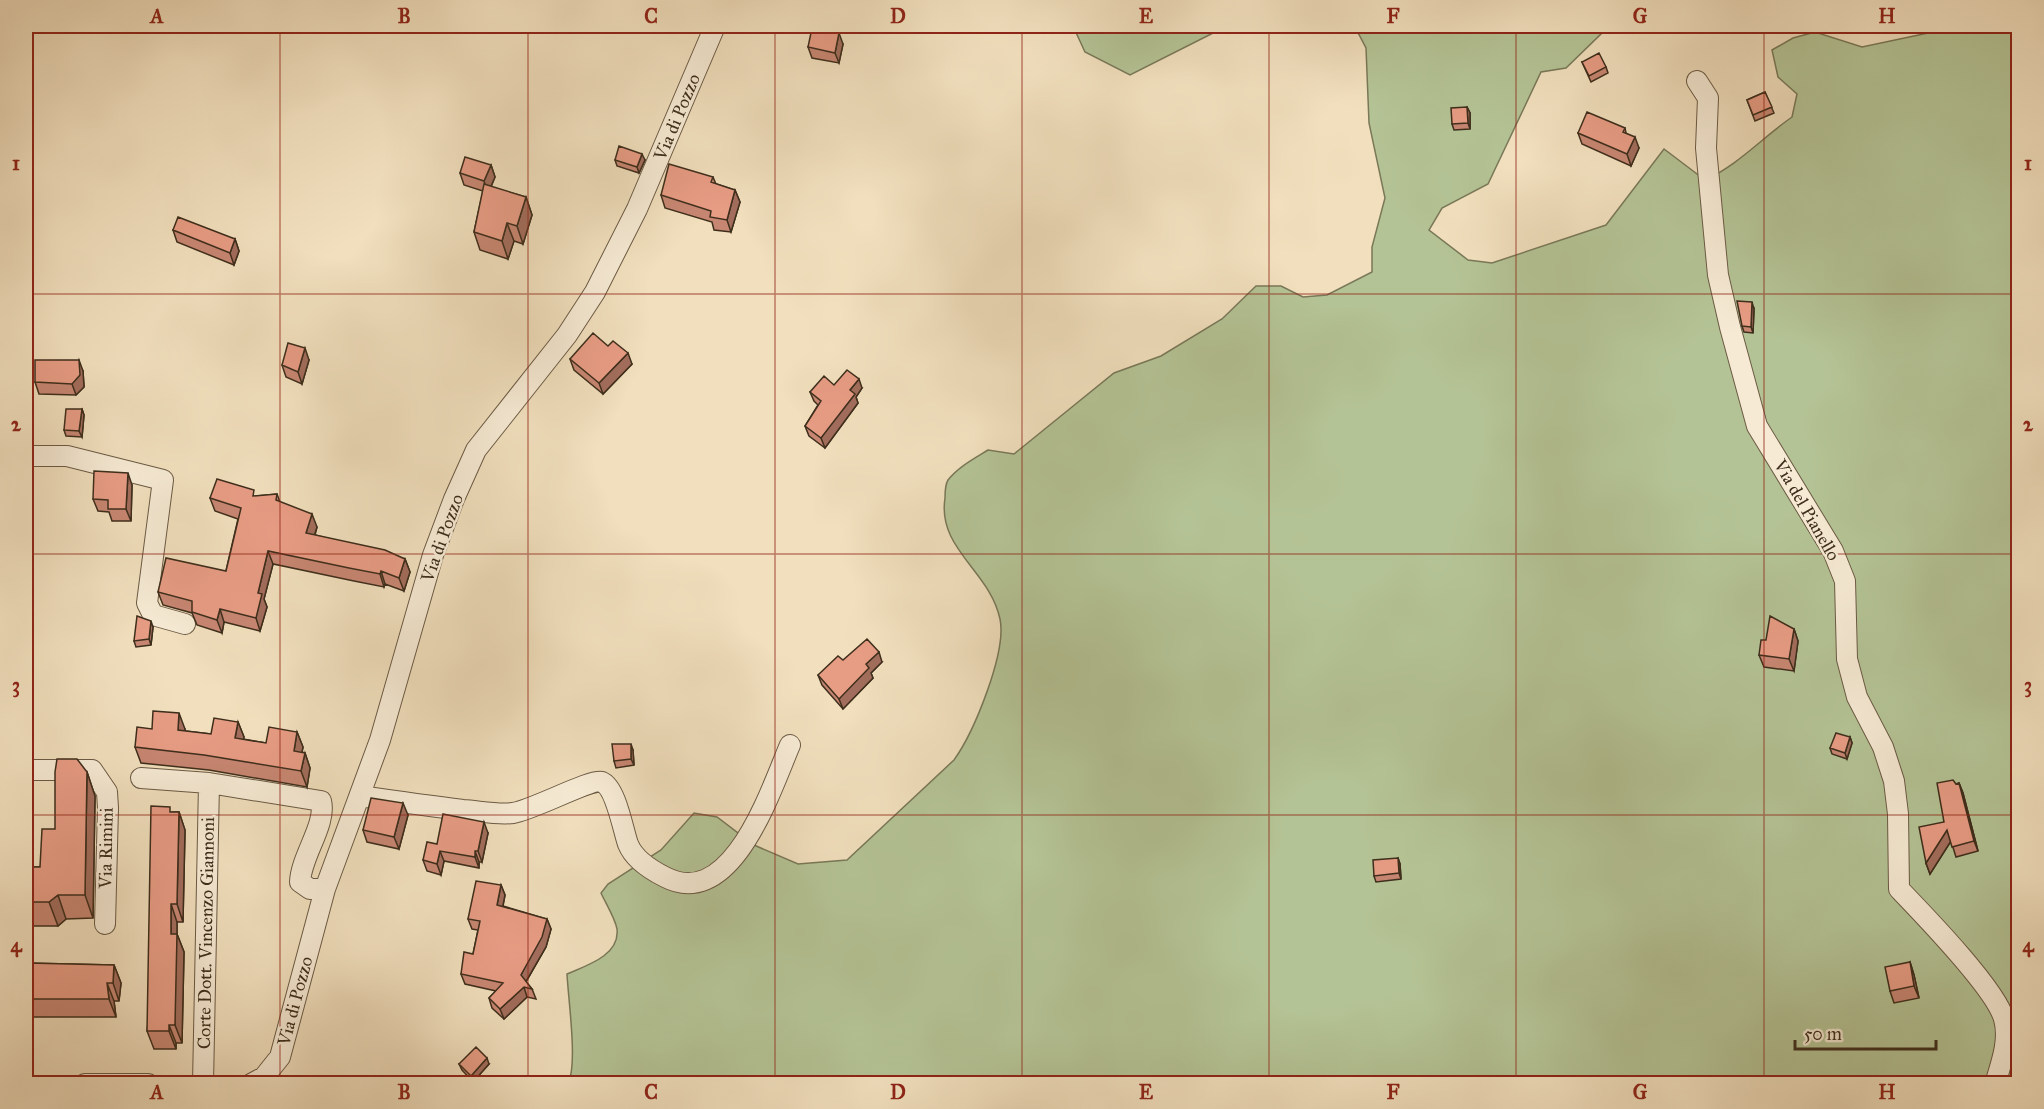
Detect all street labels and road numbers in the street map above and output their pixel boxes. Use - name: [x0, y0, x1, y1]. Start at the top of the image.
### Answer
- street label: Via di Pozzo: [649, 70, 705, 164]
- street label: Via del Pianello: [1769, 455, 1845, 565]
- street label: Via di Pozzo: [416, 491, 468, 586]
- street label: Via Rimini: [94, 807, 118, 890]
- street label: Corte Dott. Vincenzo Giannoni: [193, 817, 219, 1049]
- street label: Via di Pozzo: [272, 954, 317, 1049]

